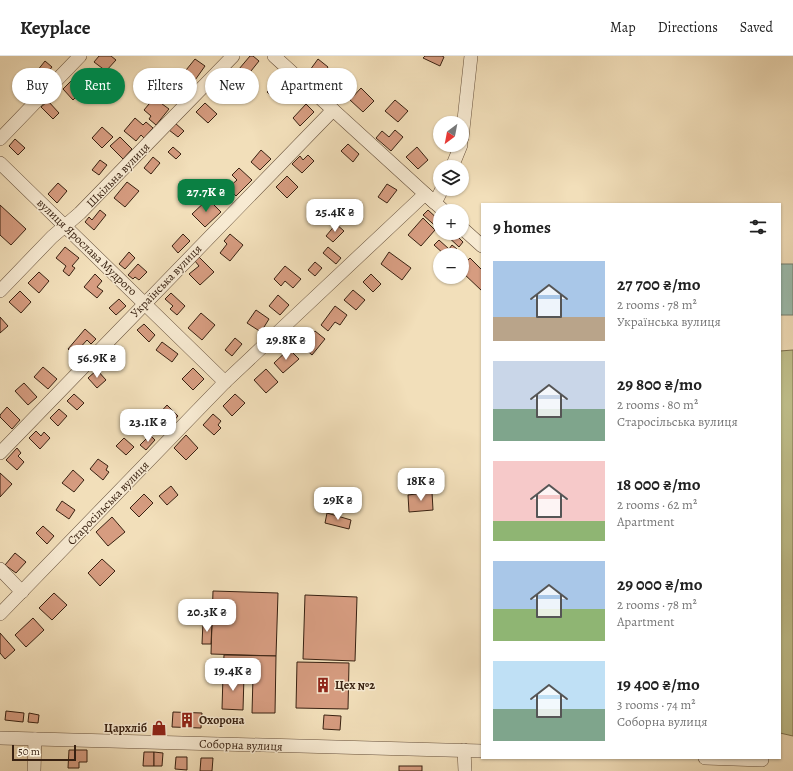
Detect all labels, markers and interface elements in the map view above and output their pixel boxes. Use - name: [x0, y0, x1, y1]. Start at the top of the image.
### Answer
- text: Keyplace: [20, 15, 90, 41]
- text: Map: [610, 18, 636, 37]
- text: Directions: [658, 18, 718, 37]
- text: Saved: [740, 18, 773, 37]
- chip: Buy: [12, 68, 62, 104]
- chip: Rent: [70, 68, 125, 104]
- chip: Filters: [133, 68, 197, 104]
- chip: New: [205, 68, 259, 104]
- chip: Apartment: [267, 68, 357, 104]
- north arrow: [433, 116, 469, 152]
- map controls: [433, 116, 469, 284]
- street label: Шкільна вулиця: [83, 139, 153, 211]
- button: layers: [433, 160, 469, 196]
- pin: 27.7K ₴: [169, 179, 243, 213]
- text: 27.7K ₴: [187, 183, 225, 200]
- street label: вулиця Ярослава Мудрого: [33, 195, 141, 299]
- pin: 25.4K ₴: [298, 199, 372, 233]
- text: 25.4K ₴: [315, 203, 355, 220]
- button: +: [433, 204, 469, 240]
- text: 9 homes: [493, 216, 551, 239]
- icon: filters: [747, 216, 769, 238]
- street label: Українська вулиця: [127, 241, 205, 321]
- button: −: [433, 248, 469, 284]
- text: 27 700 ₴/mo: [617, 273, 701, 296]
- icon: home: [525, 277, 573, 325]
- text: 2 rooms · 78 m²: [617, 296, 697, 313]
- text: Українська вулиця: [617, 313, 721, 330]
- pin: 29.8K ₴: [249, 327, 323, 361]
- text: 29.8K ₴: [266, 331, 306, 348]
- pin: 56.9K ₴: [60, 345, 134, 379]
- text: 56.9K ₴: [77, 349, 117, 366]
- text: 29 800 ₴/mo: [617, 373, 702, 396]
- icon: home: [525, 377, 573, 425]
- text: 2 rooms · 80 m²: [617, 396, 698, 413]
- pin: 23.1K ₴: [111, 409, 185, 443]
- text: 23.1K ₴: [129, 413, 167, 430]
- text: Старосільська вулиця: [617, 413, 738, 430]
- street label: Старосільська вулиця: [64, 457, 153, 549]
- pin: 18K ₴: [393, 468, 449, 502]
- text: 18K ₴: [407, 472, 435, 489]
- text: 18 000 ₴/mo: [617, 473, 701, 496]
- icon: home: [525, 477, 573, 525]
- pin: 29K ₴: [310, 487, 366, 521]
- text: 29K ₴: [323, 491, 353, 508]
- text: 2 rooms · 62 m²: [617, 496, 697, 513]
- text: Apartment: [617, 513, 675, 530]
- text: 29 000 ₴/mo: [617, 573, 702, 596]
- icon: home: [525, 577, 573, 625]
- text: 2 rooms · 78 m²: [617, 596, 697, 613]
- pin: 20.3K ₴: [170, 599, 244, 633]
- text: 20.3K ₴: [187, 603, 227, 620]
- text: Apartment: [617, 613, 675, 630]
- pin: 19.4K ₴: [196, 658, 270, 692]
- text: 19.4K ₴: [214, 662, 252, 679]
- text: 19 400 ₴/mo: [617, 673, 700, 696]
- building icon: Цех №2: [314, 676, 332, 694]
- place label: Цех №2: [335, 677, 375, 693]
- icon: home: [525, 677, 573, 725]
- text: 3 rooms · 74 m²: [617, 696, 696, 713]
- building icon: Охорона: [178, 711, 196, 729]
- place label: Охорона: [199, 712, 245, 728]
- text: Соборна вулиця: [617, 713, 707, 730]
- shop icon: Цархліб: [150, 719, 168, 737]
- place label: Цархліб: [104, 720, 147, 736]
- street label: Соборна вулиця: [199, 736, 283, 754]
- scale bar: [12, 743, 76, 762]
- text: 50 m: [18, 744, 40, 759]

